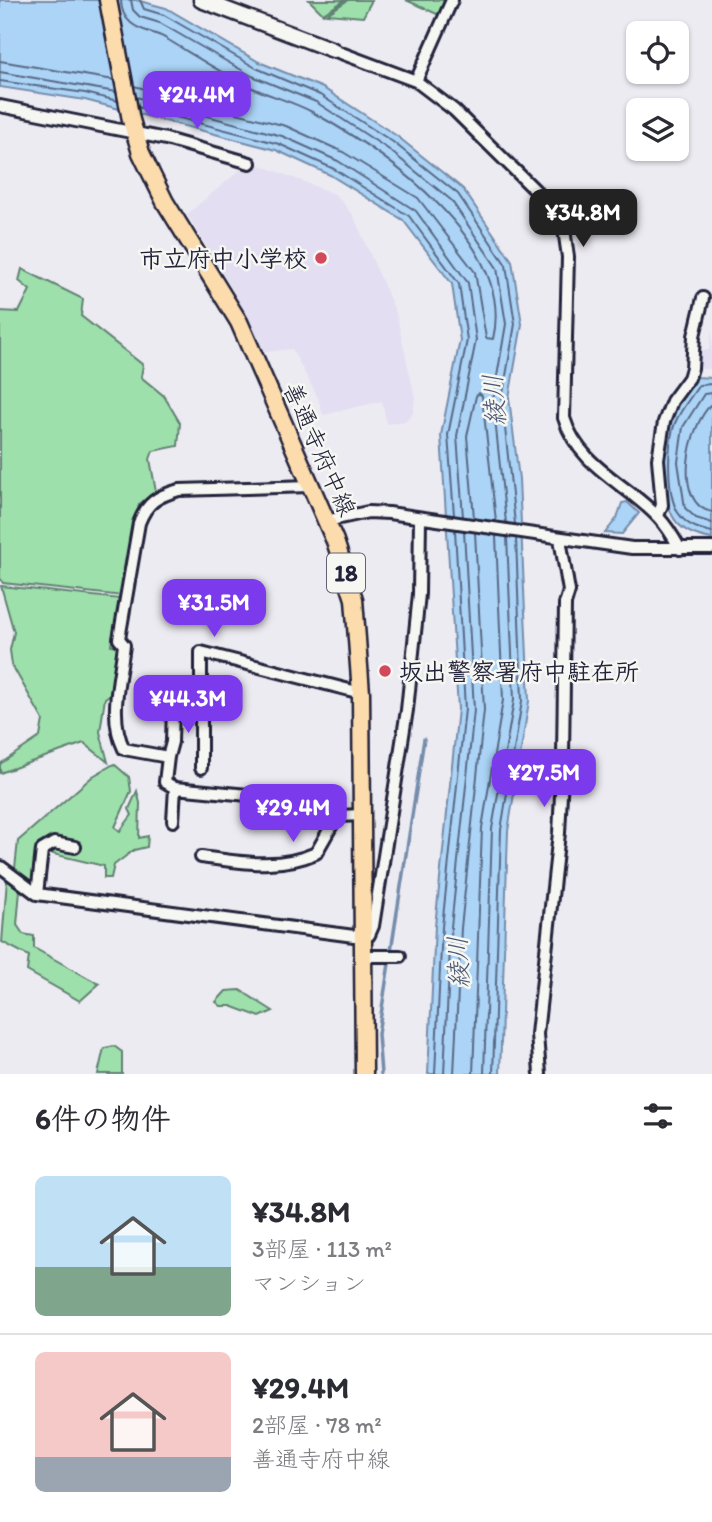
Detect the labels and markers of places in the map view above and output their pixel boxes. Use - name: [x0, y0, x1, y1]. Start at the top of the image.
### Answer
- pin: ¥24.4M: [140, 72, 254, 131]
- pin: ¥34.8M: [526, 190, 640, 249]
- place label: 市立府中小学校: [139, 244, 307, 273]
- marker: 市立府中小学校: [313, 250, 329, 266]
- pin: ¥31.5M: [157, 580, 271, 639]
- place label: 坂出警察署府中駐在所: [399, 657, 639, 686]
- marker: 坂出警察署府中駐在所: [377, 663, 393, 679]
- pin: ¥44.3M: [131, 676, 245, 735]
- pin: ¥27.5M: [487, 750, 601, 809]
- pin: ¥29.4M: [236, 784, 350, 844]

